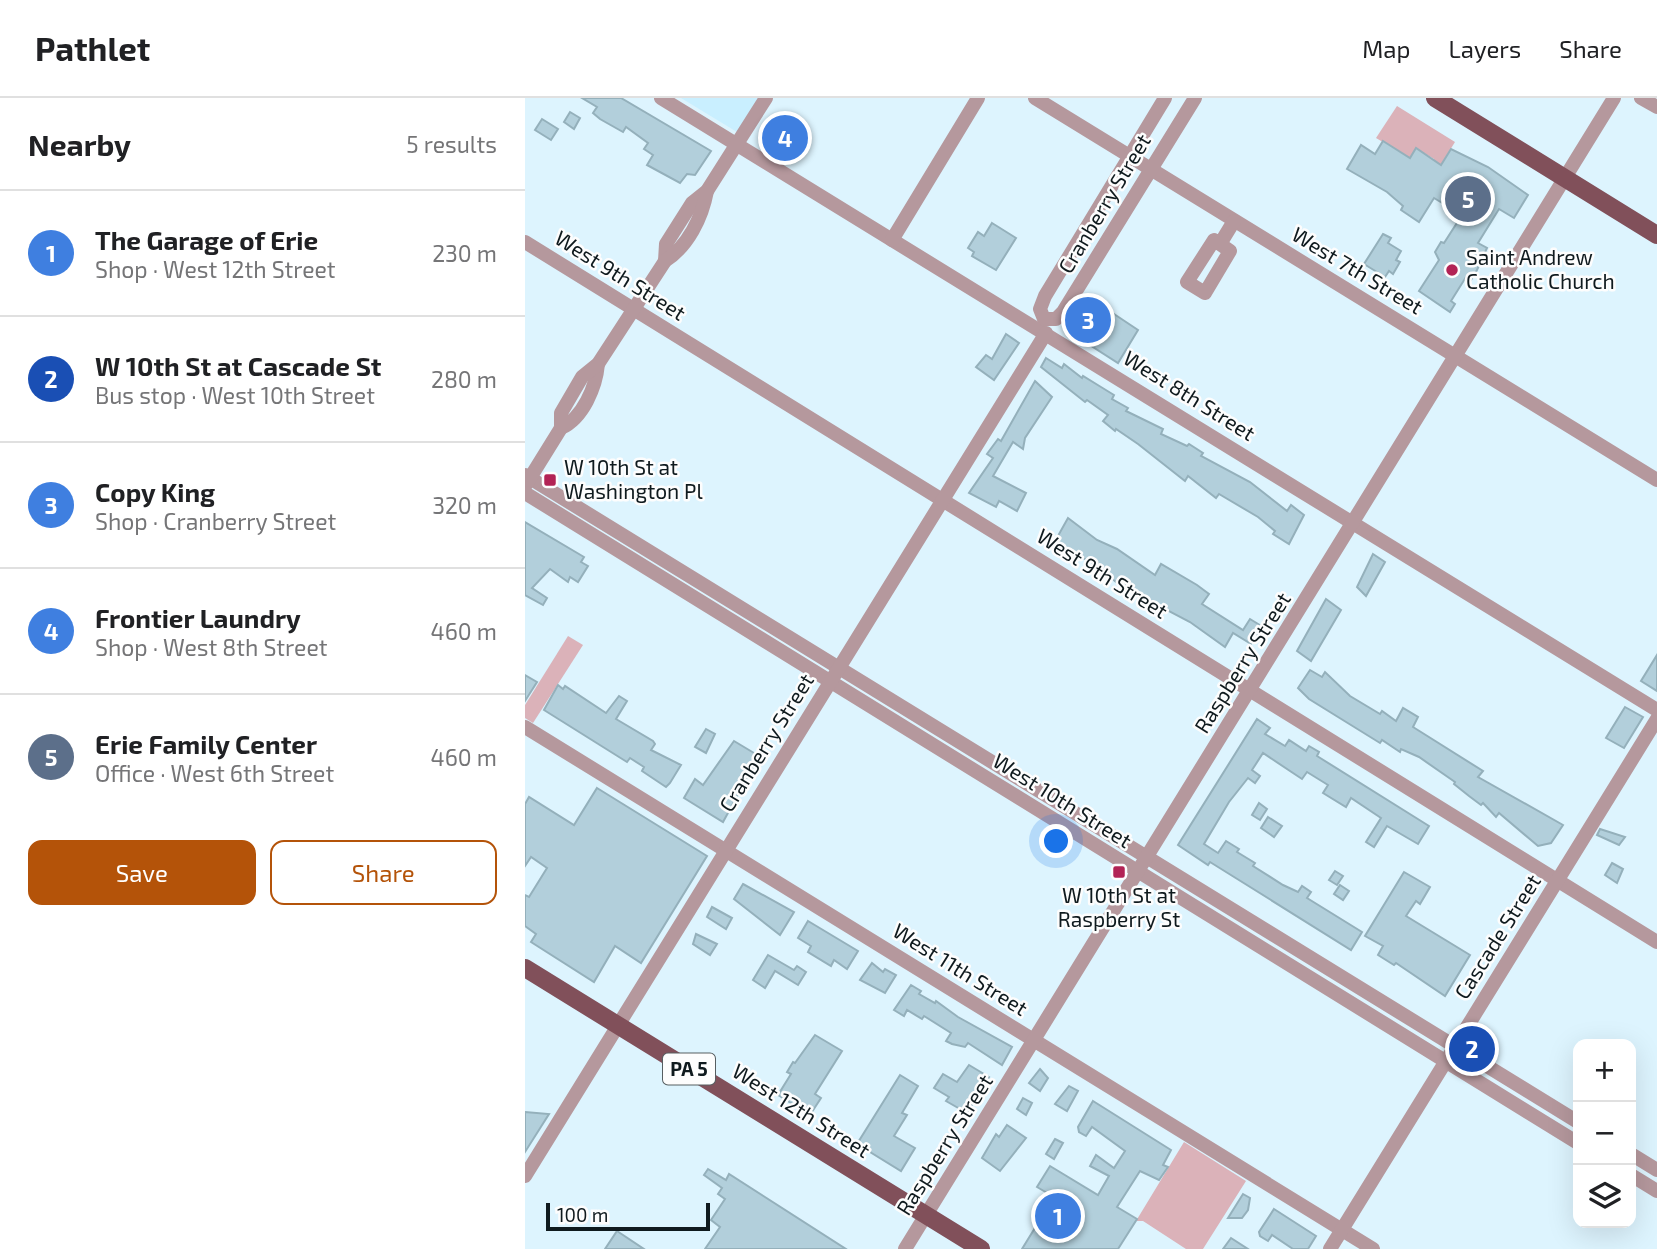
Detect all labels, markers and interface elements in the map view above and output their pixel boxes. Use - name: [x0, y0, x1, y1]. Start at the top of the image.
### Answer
- text: Pathlet: [35, 28, 150, 68]
- text: Map: [1362, 34, 1410, 63]
- text: Layers: [1448, 34, 1521, 63]
- text: Share: [1559, 34, 1622, 63]
- pin: 4: [762, 112, 808, 164]
- text: Nearby: [28, 126, 131, 162]
- street label: Cranberry Street: [1052, 129, 1155, 277]
- text: 5 results: [406, 130, 497, 158]
- pin: 5: [1445, 173, 1491, 225]
- street label: West 7th Street: [1288, 221, 1428, 319]
- text: The Garage of Erie: [95, 224, 318, 255]
- street label: West 9th Street: [551, 225, 691, 325]
- text: 1: [46, 239, 56, 267]
- text: 230 m: [432, 239, 497, 267]
- place label: Saint Andrew Catholic Church: [1466, 244, 1615, 293]
- text: Shop · West 12th Street: [95, 255, 336, 283]
- marker: Saint Andrew Catholic Church: [1444, 262, 1460, 278]
- pin: 3: [1065, 294, 1111, 346]
- street label: West 8th Street: [1120, 344, 1260, 445]
- text: W 10th St at Cascade St: [95, 350, 381, 381]
- text: 2: [44, 365, 58, 393]
- text: 280 m: [431, 365, 497, 393]
- text: Bus stop · West 10th Street: [95, 381, 375, 409]
- place label: W 10th St at Washington Pl: [564, 454, 703, 503]
- marker: W 10th St at Washington Pl: [542, 472, 558, 488]
- text: Copy King: [95, 476, 215, 507]
- text: 3: [44, 491, 58, 519]
- text: 320 m: [432, 491, 497, 519]
- text: Shop · Cranberry Street: [95, 507, 336, 535]
- street label: West 9th Street: [1033, 523, 1173, 623]
- street label: Raspberry Street: [1188, 587, 1295, 737]
- text: Frontier Laundry: [95, 602, 301, 633]
- text: 4: [44, 617, 58, 645]
- text: 460 m: [431, 617, 497, 645]
- text: Shop · West 8th Street: [95, 633, 328, 661]
- street label: Cranberry Street: [713, 669, 818, 816]
- text: Erie Family Center: [95, 728, 317, 759]
- text: 5: [45, 743, 57, 771]
- text: 460 m: [431, 743, 497, 771]
- street label: West 10th Street: [989, 747, 1137, 852]
- text: Office · West 6th Street: [95, 759, 334, 787]
- your location: [1039, 824, 1073, 858]
- button: Save: [28, 840, 256, 905]
- button: Share: [270, 840, 497, 905]
- marker: W 10th St at Raspberry St: [1111, 864, 1127, 880]
- street label: Cascade Street: [1448, 869, 1545, 1003]
- place label: W 10th St at Raspberry St: [1058, 882, 1180, 931]
- street label: West 11th Street: [889, 917, 1033, 1020]
- pin: 2: [1449, 1023, 1495, 1075]
- map controls: [1573, 1039, 1636, 1228]
- button: +: [1573, 1039, 1636, 1102]
- road number: PA 5: [663, 1054, 715, 1085]
- street label: West 12th Street: [728, 1057, 875, 1162]
- street label: Raspberry Street: [890, 1069, 997, 1219]
- button: −: [1573, 1102, 1636, 1165]
- button: layers: [1573, 1165, 1636, 1228]
- pin: 1: [1035, 1190, 1081, 1242]
- scale bar: [546, 1200, 711, 1232]
- text: 100 m: [557, 1203, 608, 1226]

